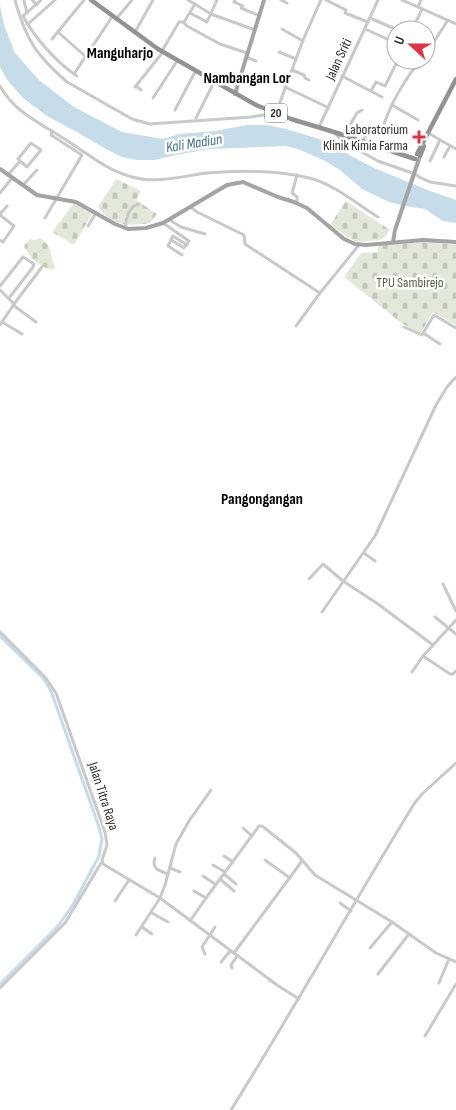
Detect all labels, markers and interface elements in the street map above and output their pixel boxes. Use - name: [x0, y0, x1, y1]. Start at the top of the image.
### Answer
- north arrow: [386, 20, 436, 70]
- text: U: [390, 34, 409, 47]
- street label: Jalan Sriti: [321, 36, 355, 84]
- district label: Manguharjo: [87, 44, 153, 63]
- district label: Nambangan Lor: [203, 69, 291, 88]
- road number: 20: [265, 104, 287, 122]
- place label: Laboratorium Klinik Kimia Farma: [323, 121, 408, 154]
- water label: Kali Madiun: [165, 130, 224, 157]
- marker: Laboratorium Klinik Kimia Farma: [412, 130, 426, 144]
- park label: TPU Sambirejo: [376, 274, 444, 291]
- district label: Pangongangan: [221, 490, 303, 509]
- street label: Jalan Titra Raya: [84, 759, 123, 832]

